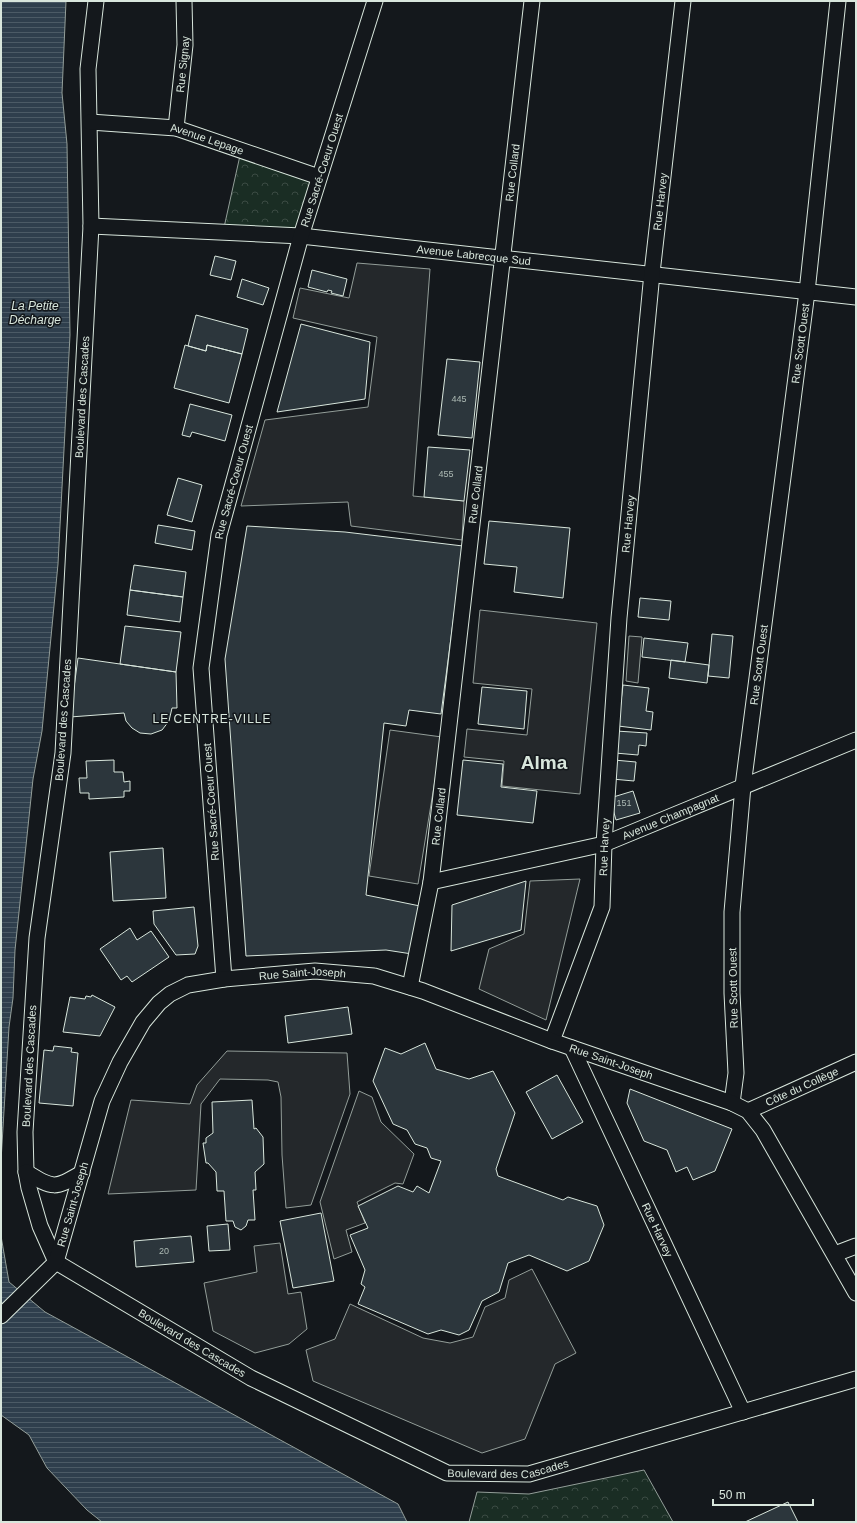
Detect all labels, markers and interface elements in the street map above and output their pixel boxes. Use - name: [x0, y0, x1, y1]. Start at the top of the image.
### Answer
- street label: Rue Signay: [174, 35, 191, 93]
- street label: Rue Sacré-Coeur Ouest: [298, 112, 345, 228]
- street label: Avenue Lepage: [170, 122, 245, 157]
- street label: Rue Collard: [503, 143, 522, 202]
- street label: Rue Harvey: [651, 172, 669, 231]
- street label: Avenue Labrecque Sud: [416, 243, 531, 267]
- water label: La Petite Décharge: [9, 299, 61, 327]
- street label: Rue Scott Ouest: [789, 303, 811, 384]
- street label: Boulevard des Cascades: [73, 335, 91, 458]
- house number: 445: [451, 394, 467, 404]
- street label: Rue Sacré-Coeur Ouest: [213, 423, 255, 540]
- street label: Rue Collard: [466, 465, 485, 524]
- house number: 455: [438, 469, 454, 479]
- street label: Rue Harvey: [619, 494, 637, 553]
- street label: Rue Scott Ouest: [748, 624, 770, 706]
- street label: Boulevard des Cascades: [53, 658, 73, 781]
- district label: LE CENTRE-VILLE: [152, 712, 272, 726]
- street label: Rue Sacré-Coeur Ouest: [201, 743, 221, 861]
- district label: Alma: [521, 752, 568, 773]
- street label: Rue Collard: [429, 787, 448, 846]
- street label: Avenue Champagnat: [620, 791, 720, 842]
- house number: 151: [616, 798, 632, 808]
- street label: Rue Harvey: [597, 817, 612, 876]
- street label: Rue Scott Ouest: [726, 948, 740, 1028]
- street label: Rue Saint-Joseph: [258, 965, 347, 982]
- street label: Boulevard des Cascades: [20, 1004, 38, 1127]
- street label: Rue Saint-Joseph: [568, 1041, 654, 1081]
- street label: Côte du Collège: [763, 1065, 840, 1108]
- street label: Rue Saint-Joseph: [55, 1161, 90, 1248]
- street label: Rue Harvey: [640, 1201, 675, 1259]
- house number: 20: [159, 1246, 169, 1256]
- street label: Boulevard des Cascades: [136, 1306, 248, 1380]
- street label: Boulevard des Cascades: [447, 1457, 570, 1480]
- scale bar: [713, 1481, 813, 1507]
- text: 50 m: [719, 1488, 746, 1502]

